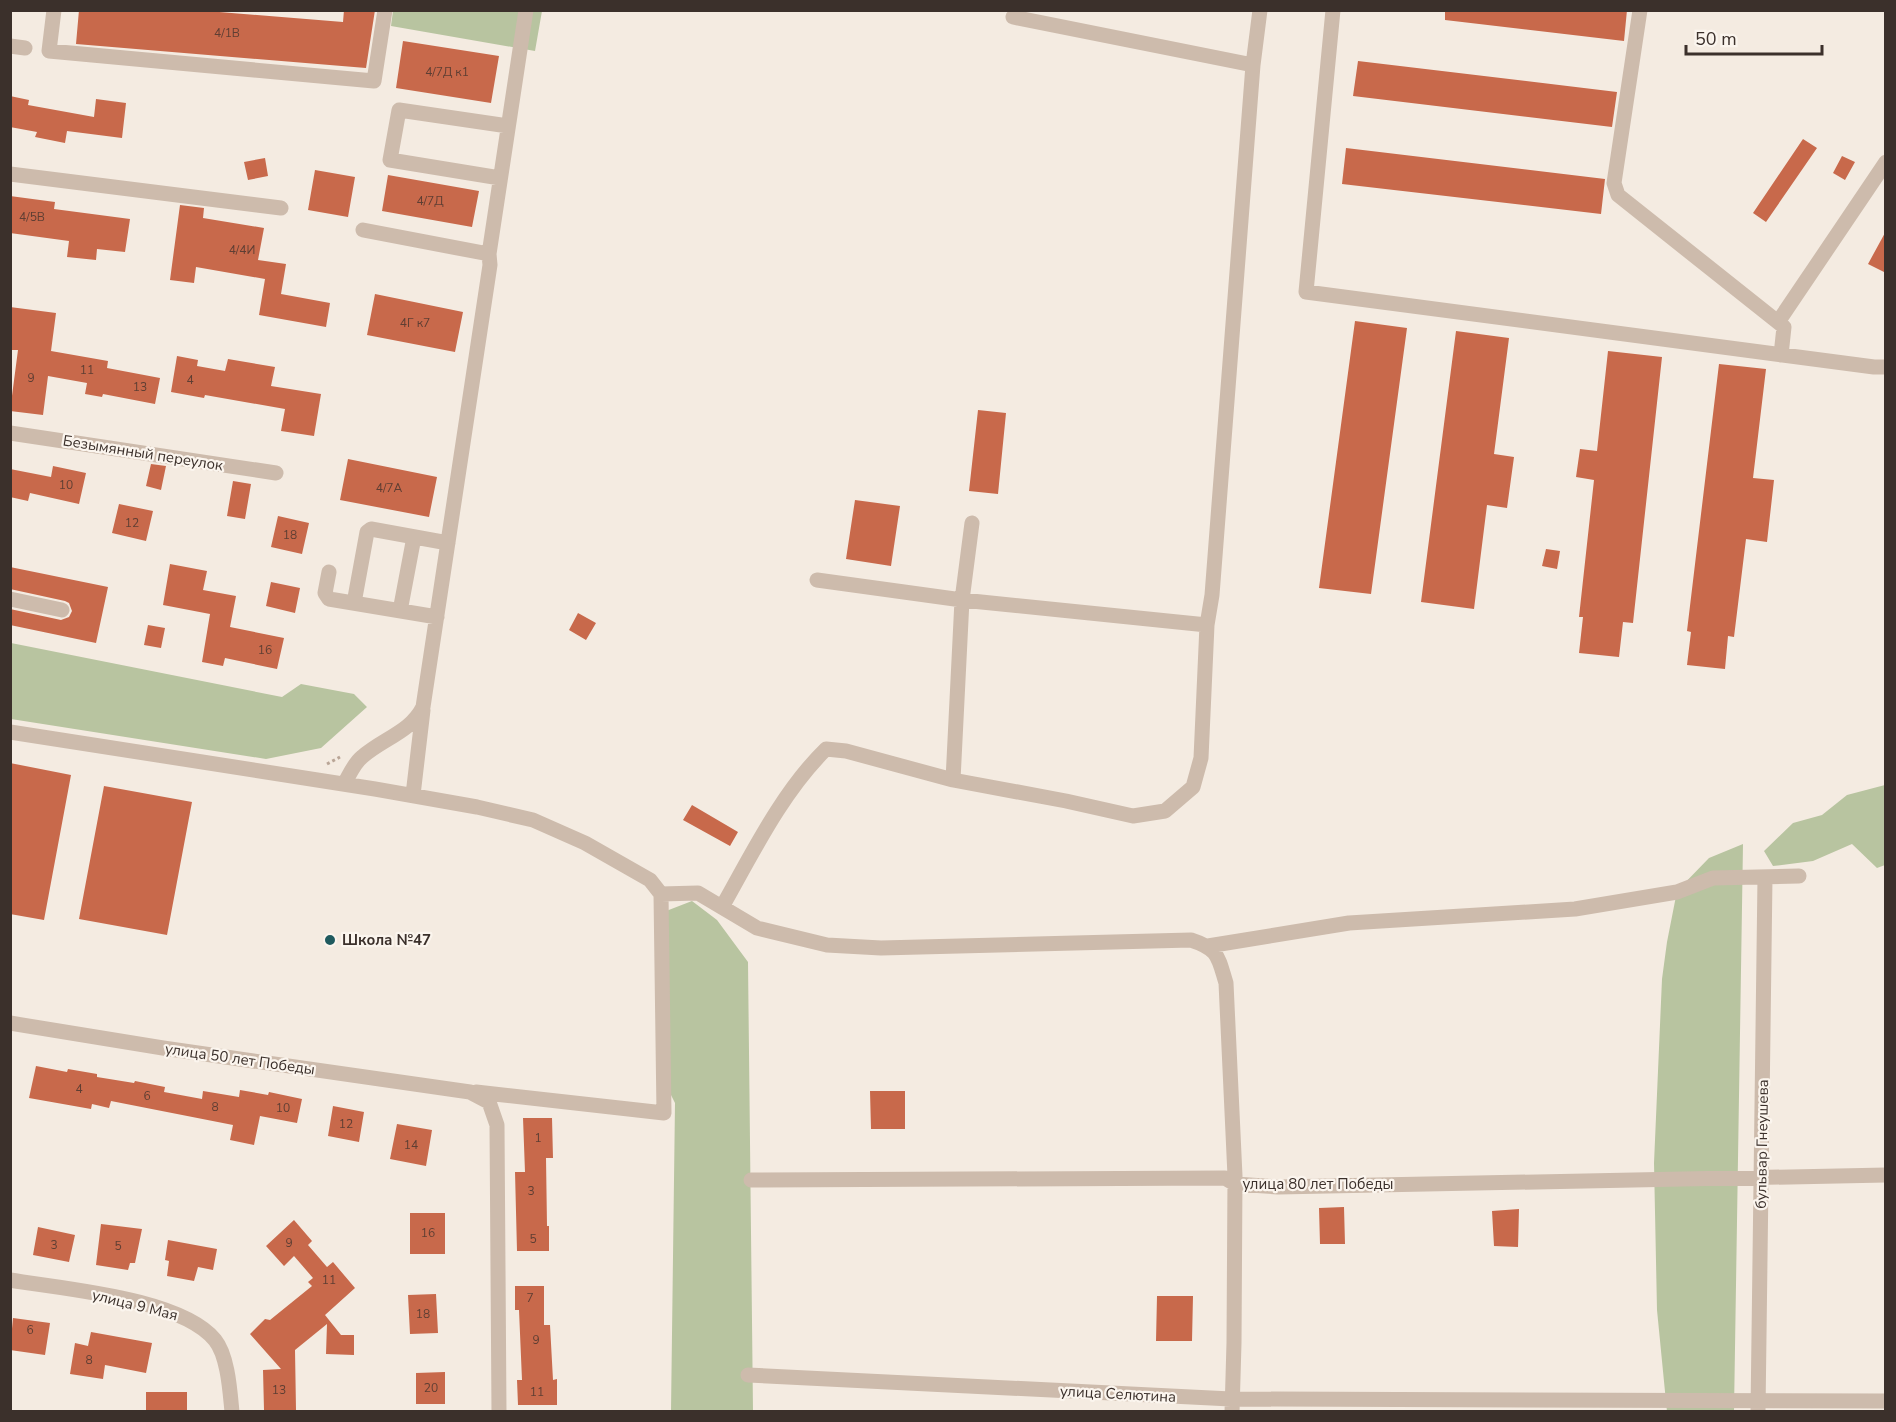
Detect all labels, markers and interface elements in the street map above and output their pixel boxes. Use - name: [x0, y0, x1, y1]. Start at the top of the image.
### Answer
- scale bar: [1686, 18, 1822, 56]
- house number: 4/1В: [214, 25, 240, 41]
- text: 50 m: [1695, 27, 1737, 51]
- house number: 4/7Д к1: [425, 64, 469, 80]
- house number: 4/7Д: [416, 193, 444, 209]
- house number: 4/5В: [19, 209, 45, 225]
- house number: 4/4И: [229, 242, 255, 258]
- house number: 4Г к7: [400, 315, 430, 331]
- house number: 11: [80, 362, 94, 378]
- house number: 9: [27, 370, 35, 386]
- house number: 4: [186, 372, 194, 388]
- house number: 13: [133, 379, 147, 395]
- street label: Безымянный переулок: [62, 430, 225, 476]
- house number: 10: [59, 477, 73, 493]
- house number: 4/7А: [376, 480, 403, 496]
- house number: 12: [125, 515, 139, 531]
- house number: 18: [283, 527, 297, 543]
- house number: 16: [258, 642, 272, 658]
- place label: Школа №47: [342, 930, 431, 950]
- marker: Школа №47: [323, 933, 337, 947]
- street label: улица 50 лет Победы: [164, 1039, 316, 1079]
- street label: бульвар Гнеушева: [1751, 1079, 1773, 1209]
- house number: 4: [75, 1081, 83, 1097]
- house number: 6: [143, 1088, 151, 1104]
- house number: 8: [211, 1099, 219, 1115]
- house number: 10: [276, 1100, 290, 1116]
- house number: 12: [339, 1116, 353, 1132]
- house number: 1: [534, 1130, 542, 1146]
- house number: 14: [404, 1137, 418, 1153]
- street label: улица 80 лет Победы: [1242, 1174, 1394, 1194]
- house number: 3: [527, 1183, 535, 1199]
- house number: 16: [421, 1225, 435, 1241]
- house number: 5: [529, 1231, 537, 1247]
- house number: 9: [285, 1235, 293, 1251]
- house number: 3: [50, 1237, 58, 1253]
- house number: 5: [114, 1238, 122, 1254]
- house number: 11: [322, 1272, 336, 1288]
- street label: улица 9 Мая: [90, 1285, 180, 1325]
- house number: 7: [526, 1290, 534, 1306]
- house number: 18: [416, 1306, 430, 1322]
- house number: 6: [26, 1322, 34, 1338]
- house number: 9: [532, 1332, 540, 1348]
- house number: 8: [85, 1352, 93, 1368]
- house number: 20: [424, 1380, 438, 1396]
- street label: улица Селютина: [1059, 1381, 1177, 1407]
- house number: 13: [272, 1382, 286, 1398]
- house number: 11: [530, 1384, 544, 1400]

